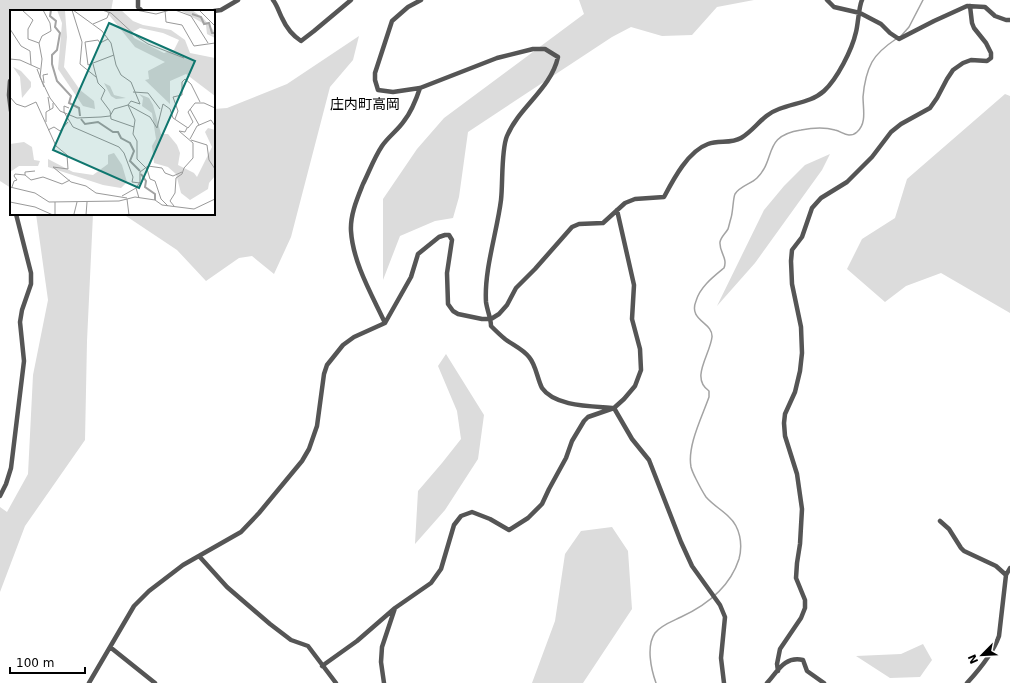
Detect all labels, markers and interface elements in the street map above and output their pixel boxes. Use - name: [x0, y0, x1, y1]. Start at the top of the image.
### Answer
- inset map: [10, 10, 215, 215]
- district label: 庄内町高岡: [330, 96, 400, 112]
- north arrow: [962, 635, 1002, 675]
- scale bar: [10, 649, 85, 675]
- text: N: [966, 652, 981, 666]
- text: 100 m: [16, 656, 54, 670]

